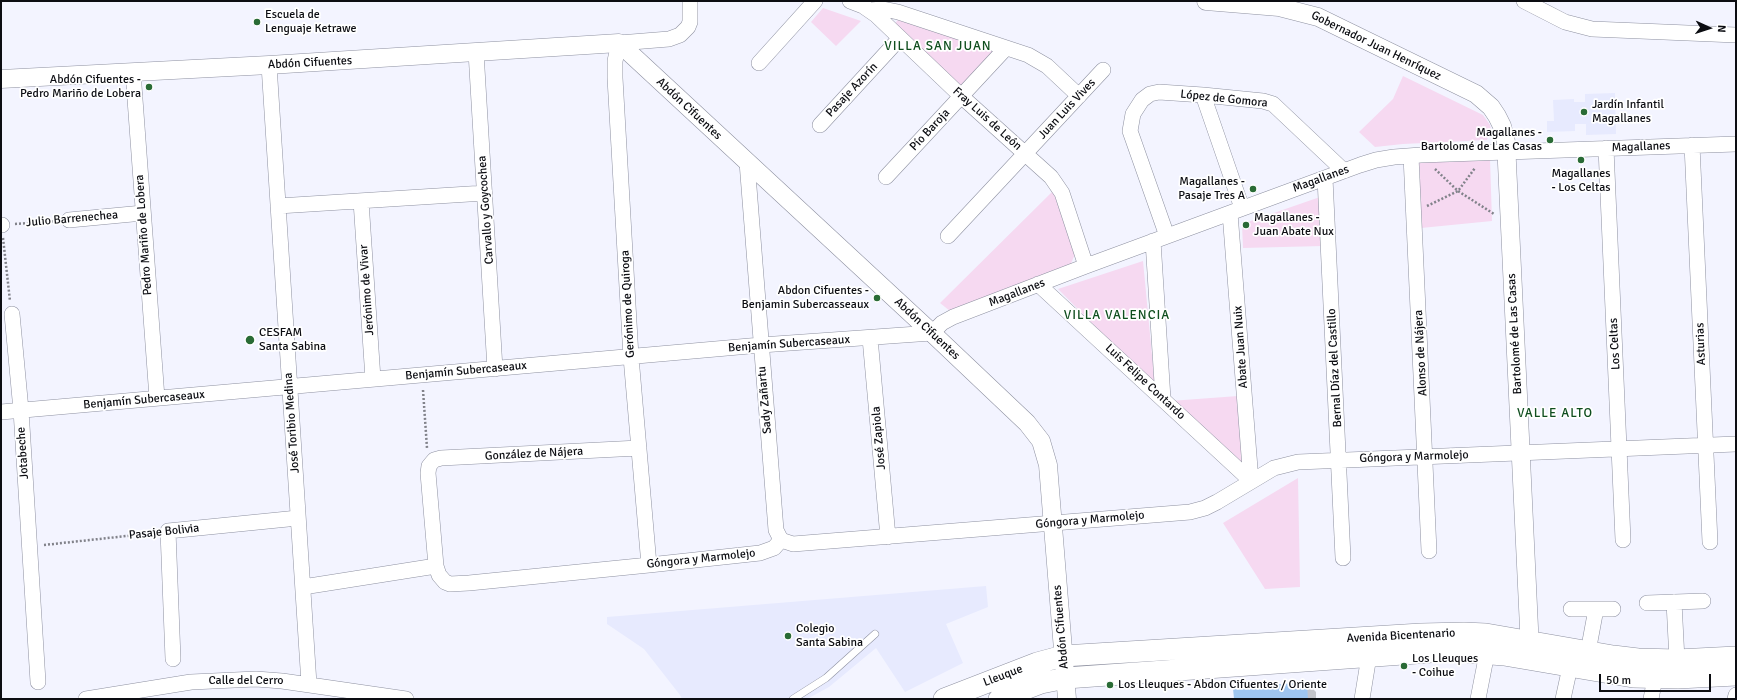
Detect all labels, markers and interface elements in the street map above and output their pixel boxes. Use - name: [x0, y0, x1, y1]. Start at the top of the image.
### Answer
- place label: Escuela de Lenguaje Ketrawe: [265, 8, 356, 36]
- street label: Gobernador Juan Henríquez: [1309, 8, 1443, 84]
- north arrow: [1689, 8, 1729, 48]
- marker: Escuela de Lenguaje Ketrawe: [252, 17, 262, 27]
- text: N: [1715, 24, 1728, 33]
- district label: VILLA SAN JUAN: [884, 39, 992, 55]
- street label: Abdón Cifuentes: [268, 54, 352, 72]
- street label: Pasaje Azorín: [823, 60, 881, 120]
- place label: Abdón Cifuentes - Pedro Mariño de Lobera: [20, 73, 141, 101]
- street label: Abdón Cifuentes: [653, 75, 725, 143]
- street label: Juan Luis Vives: [1035, 76, 1099, 142]
- marker: Abdón Cifuentes - Pedro Mariño de Lobera: [144, 82, 154, 92]
- street label: Fray Luis de León: [950, 84, 1024, 154]
- street label: López de Gomora: [1180, 87, 1268, 111]
- place label: Jardín Infantil Magallanes: [1592, 98, 1664, 126]
- street label: Pío Baroja: [907, 106, 953, 154]
- marker: Jardín Infantil Magallanes: [1579, 107, 1589, 117]
- place label: Magallanes - Bartolomé de Las Casas: [1421, 126, 1542, 154]
- marker: Magallanes - Bartolomé de Las Casas: [1545, 135, 1555, 145]
- street label: Magallanes: [1611, 139, 1671, 155]
- street label: Carvallo y Goycochea: [475, 155, 497, 265]
- marker: Magallanes - Los Celtas: [1576, 155, 1586, 165]
- street label: Magallanes: [1291, 162, 1351, 196]
- place label: Magallanes - Los Celtas: [1552, 167, 1610, 195]
- street label: Pedro Mariño de Lobera: [133, 174, 155, 296]
- place label: Magallanes - Pasaje Tres A: [1178, 175, 1245, 203]
- marker: Magallanes - Pasaje Tres A: [1248, 184, 1258, 194]
- street label: Julio Barrenechea: [25, 208, 119, 230]
- place label: Magallanes - Juan Abate Nux: [1254, 211, 1334, 239]
- marker: Magallanes - Juan Abate Nux: [1241, 220, 1251, 230]
- street label: Jerónimo de Vivar: [357, 244, 377, 336]
- street label: Gerónimo de Quiroga: [618, 250, 638, 358]
- street label: Bartolomé de Las Casas: [1505, 273, 1525, 395]
- street label: Magallanes: [987, 276, 1047, 310]
- place label: Abdon Cifuentes - Benjamin Subercasseaux: [742, 284, 869, 312]
- marker: Abdon Cifuentes - Benjamin Subercasseaux: [872, 293, 882, 303]
- street label: Abdón Cifuentes: [891, 295, 963, 363]
- street label: Abate Juan Nuix: [1231, 305, 1251, 389]
- district label: VILLA VALENCIA: [1064, 308, 1170, 324]
- street label: Bernal Díaz del Castillo: [1325, 308, 1345, 428]
- street label: Alonso de Nájera: [1412, 309, 1430, 397]
- street label: Los Celtas: [1606, 318, 1624, 370]
- street label: Asturias: [1693, 322, 1709, 366]
- place label: CESFAM Santa Sabina: [259, 326, 326, 354]
- street label: Benjamín Subercaseaux: [728, 333, 850, 355]
- marker: CESFAM Santa Sabina: [244, 334, 256, 346]
- street label: Luis Felipe Contardo: [1102, 341, 1188, 423]
- street label: Benjamín Subercaseaux: [405, 359, 527, 383]
- street label: Sady Zañartu: [755, 365, 775, 435]
- street label: José Toribio Medina: [281, 372, 303, 474]
- street label: Benjamín Subercaseaux: [83, 388, 205, 412]
- street label: José Zapiola: [869, 406, 889, 470]
- district label: VALLE ALTO: [1517, 406, 1593, 422]
- street label: Jotabeche: [14, 426, 32, 480]
- street label: González de Nájera: [485, 444, 583, 464]
- street label: Góngora y Marmolejo: [1359, 448, 1469, 466]
- street label: Góngora y Marmolejo: [1035, 508, 1145, 532]
- street label: Pasaje Bolivia: [128, 521, 200, 543]
- street label: Góngora y Marmolejo: [646, 546, 756, 572]
- street label: Abdón Cifuentes: [1050, 584, 1072, 670]
- place label: Colegio Santa Sabina: [796, 622, 863, 650]
- street label: Avenida Bicentenario: [1346, 626, 1456, 646]
- marker: Colegio Santa Sabina: [783, 631, 793, 641]
- place label: Los Lleuques - Coihue: [1412, 652, 1478, 680]
- marker: Los Lleuques - Coihue: [1399, 661, 1409, 671]
- street label: Lleuque: [981, 662, 1025, 690]
- scale bar: [1601, 666, 1713, 692]
- text: 50 m: [1606, 673, 1631, 688]
- street label: Calle del Cerro: [208, 674, 284, 688]
- place label: Los Lleuques - Abdon Cifuentes / Oriente: [1118, 678, 1327, 692]
- marker: Los Lleuques - Abdon Cifuentes / Oriente: [1105, 680, 1115, 690]

